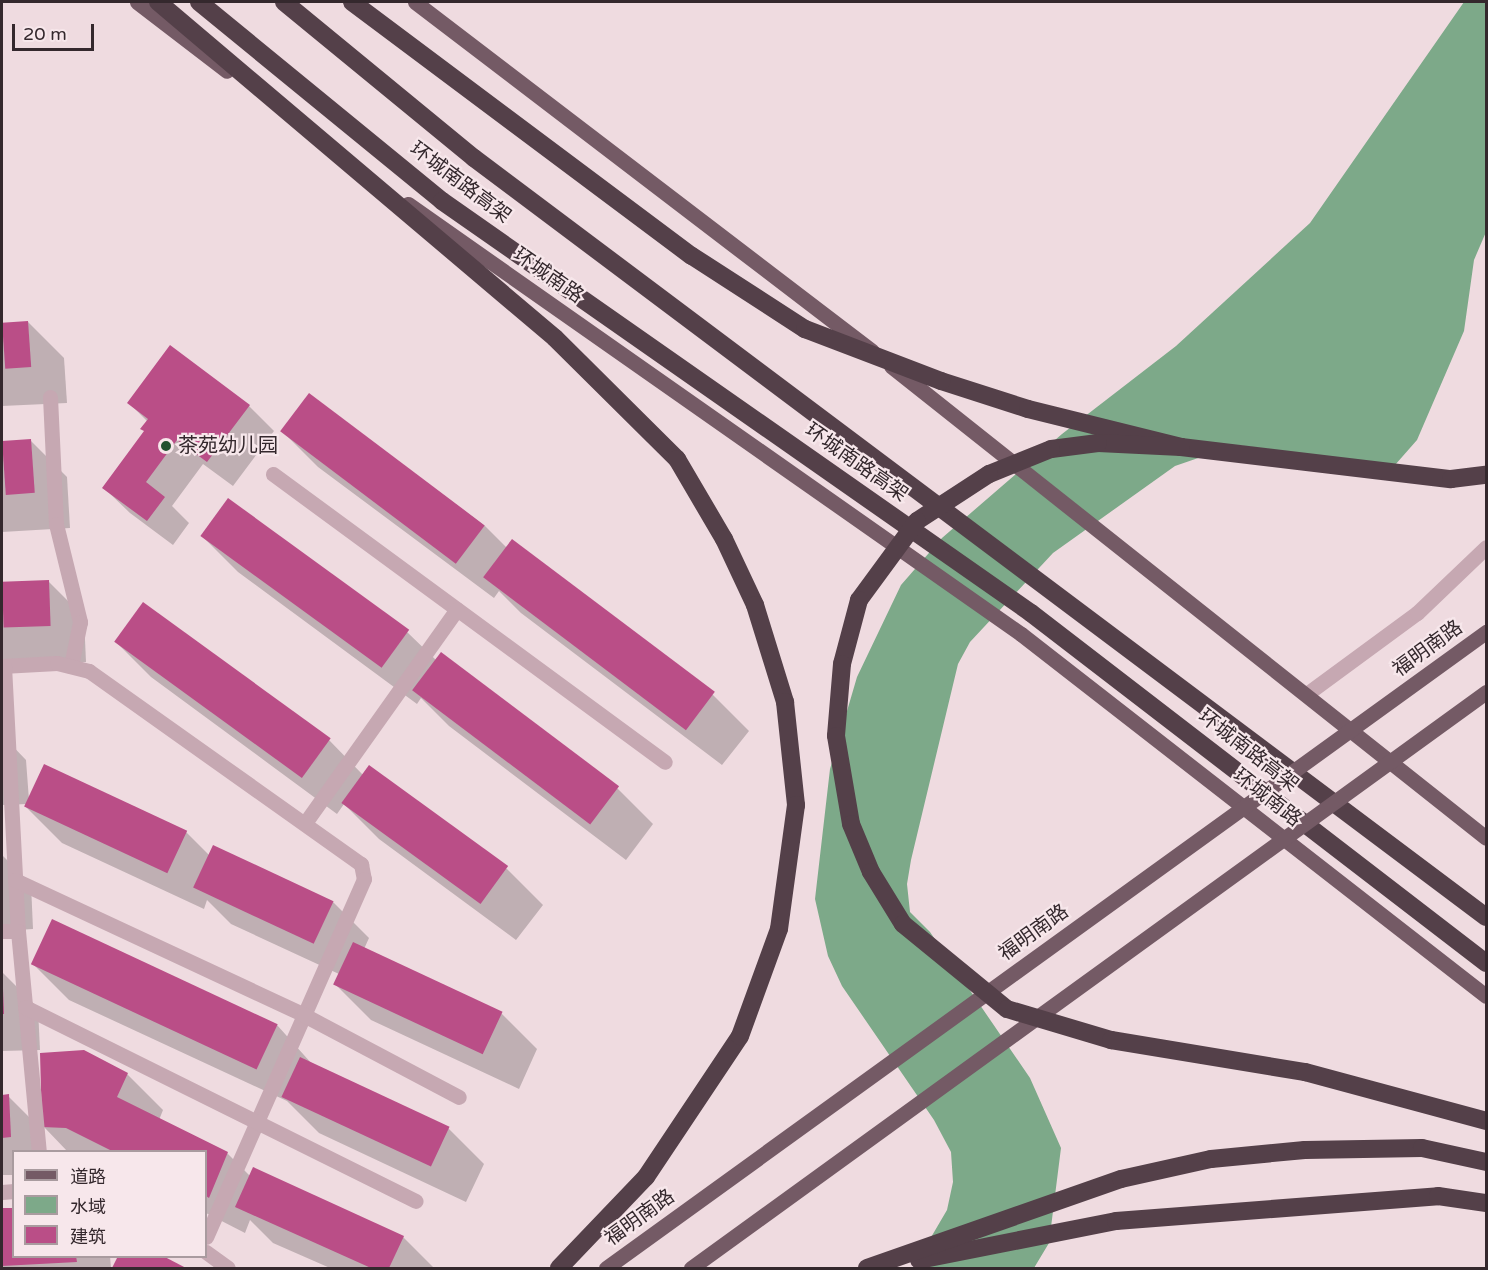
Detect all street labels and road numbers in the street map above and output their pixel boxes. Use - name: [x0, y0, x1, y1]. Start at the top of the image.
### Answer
- street label: 环城南路高架: [405, 137, 515, 229]
- street label: 环城南路: [508, 243, 588, 309]
- street label: 环城南路高架: [800, 419, 912, 507]
- street label: 福明南路: [1389, 616, 1467, 682]
- street label: 环城南路高架: [1193, 705, 1303, 797]
- street label: 环城南路: [1228, 764, 1306, 832]
- street label: 福明南路: [995, 900, 1073, 966]
- street label: 福明南路: [601, 1185, 679, 1251]

